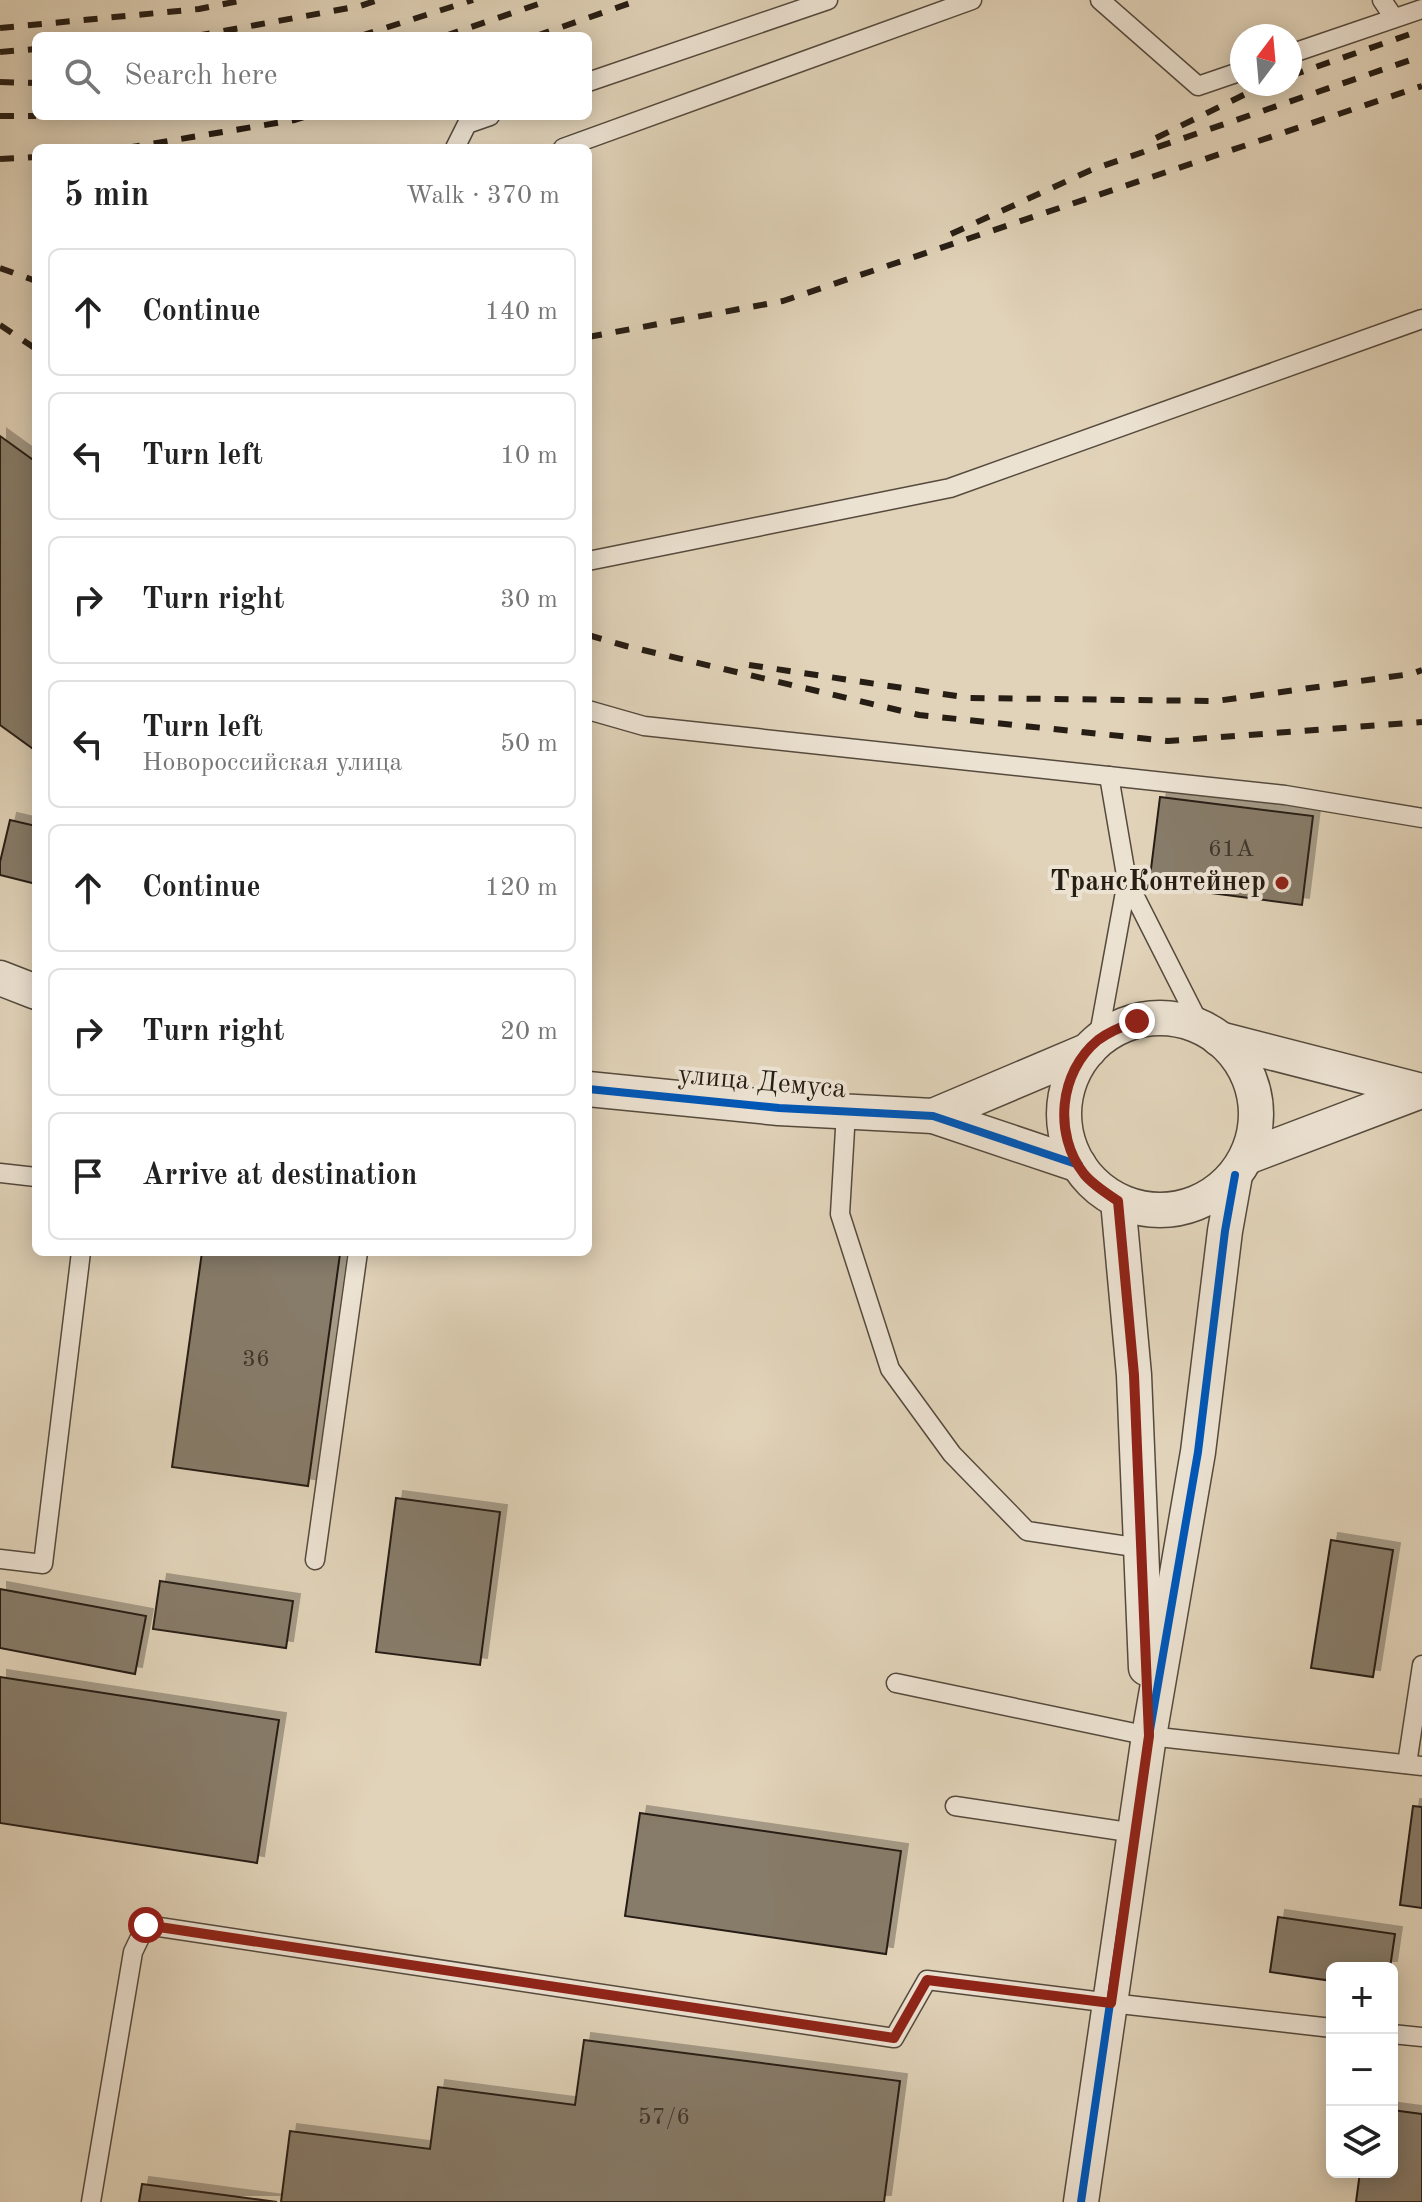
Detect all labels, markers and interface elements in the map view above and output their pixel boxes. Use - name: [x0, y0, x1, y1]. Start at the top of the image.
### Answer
- north arrow: [1230, 24, 1302, 96]
- search box: [32, 32, 592, 120]
- icon: search: [60, 54, 104, 98]
- text: Search here: [124, 61, 278, 91]
- text: 5 min: [64, 179, 149, 213]
- text: Walk · 370 m: [406, 183, 560, 209]
- icon: ahead: [66, 290, 110, 334]
- text: Continue: [142, 297, 261, 327]
- text: 140 m: [485, 299, 558, 325]
- icon: left: [66, 434, 110, 478]
- text: Turn left: [142, 441, 263, 471]
- text: 10 m: [500, 443, 558, 469]
- icon: right: [66, 578, 110, 622]
- text: Turn right: [142, 585, 284, 615]
- text: 30 m: [500, 587, 558, 613]
- text: Turn left: [142, 713, 263, 743]
- icon: left: [66, 722, 110, 766]
- text: 50 m: [500, 731, 558, 757]
- text: Новороссийская улица: [142, 750, 402, 776]
- house number: 61А: [1208, 838, 1254, 862]
- icon: ahead: [66, 866, 110, 910]
- place label: ТрансКонтейнер: [1050, 868, 1266, 897]
- text: Continue: [142, 873, 261, 903]
- marker: ТрансКонтейнер: [1273, 874, 1291, 892]
- text: 120 m: [485, 875, 558, 901]
- route end: [1119, 1003, 1155, 1039]
- icon: right: [66, 1010, 110, 1054]
- text: Turn right: [142, 1017, 284, 1047]
- text: 20 m: [500, 1019, 558, 1045]
- street label: улица Демуса: [677, 1062, 847, 1104]
- icon: arrive: [66, 1154, 110, 1198]
- text: Arrive at destination: [142, 1161, 417, 1191]
- house number: 36: [242, 1348, 270, 1372]
- route start: [128, 1907, 164, 1943]
- map controls: [1326, 1962, 1398, 2178]
- button: +: [1326, 1962, 1398, 2034]
- button: −: [1326, 2034, 1398, 2106]
- house number: 57/6: [638, 2106, 690, 2130]
- button: layers: [1326, 2106, 1398, 2178]

